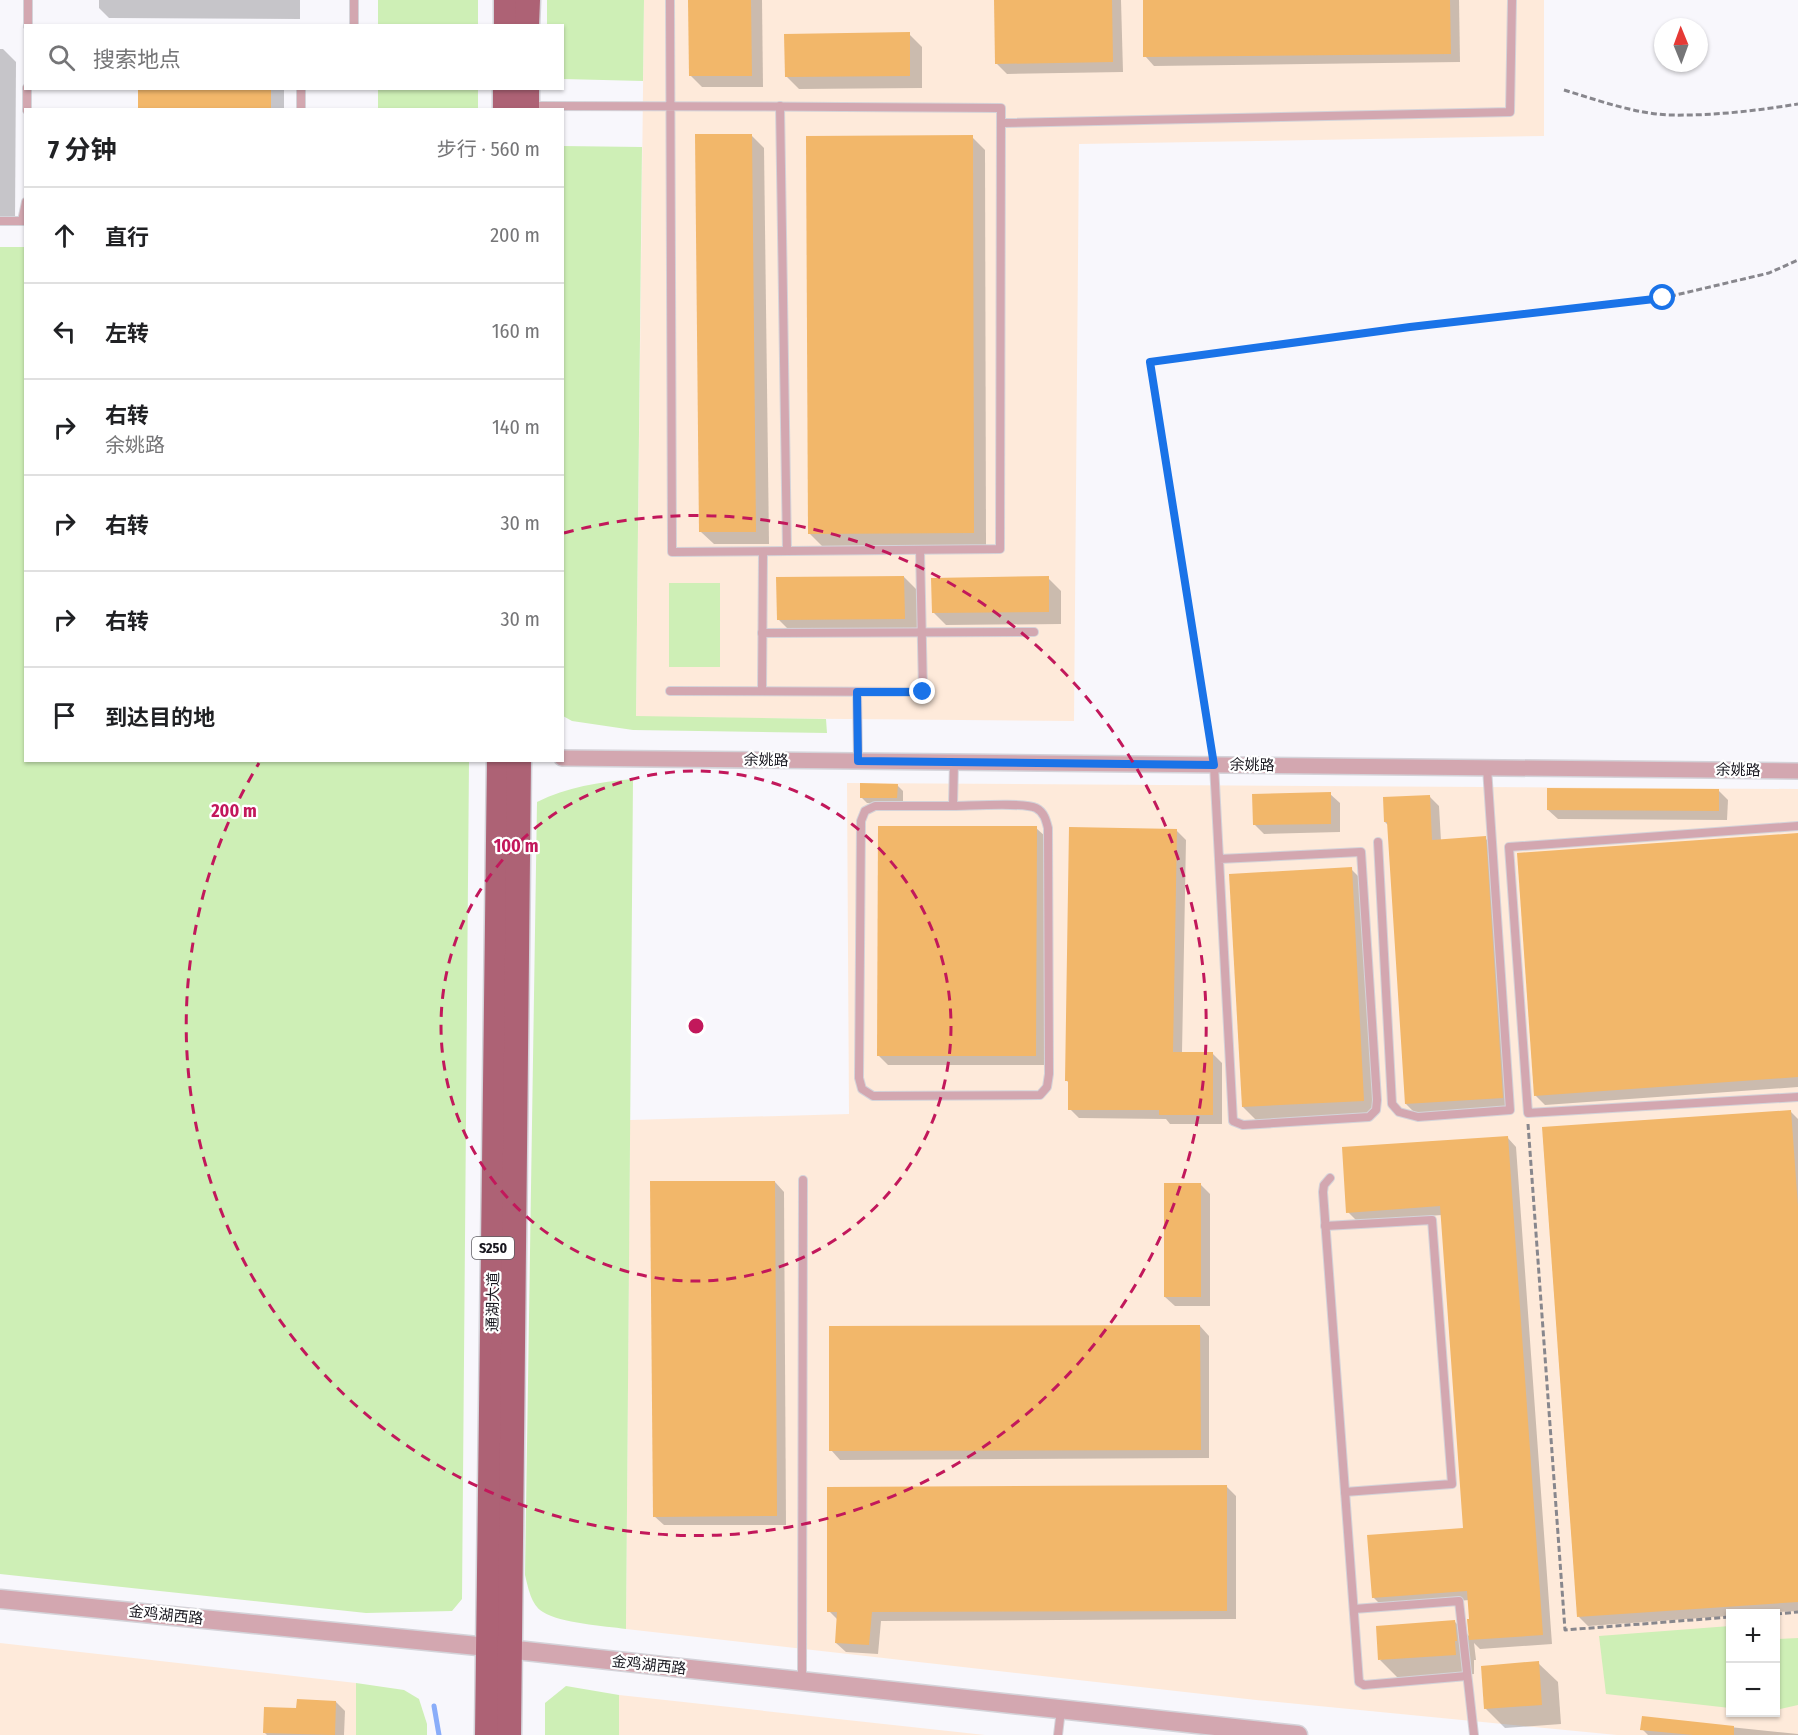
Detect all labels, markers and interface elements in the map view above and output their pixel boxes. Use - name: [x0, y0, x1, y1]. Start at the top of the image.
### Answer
- north arrow: [1654, 18, 1708, 72]
- search box: [24, 24, 564, 90]
- icon: search: [45, 41, 78, 74]
- text: 搜索地点: [93, 46, 181, 73]
- text: 7 分钟: [48, 135, 116, 166]
- text: 步行 · 560 m: [437, 137, 540, 161]
- icon: ahead: [48, 219, 81, 252]
- text: 200 m: [490, 223, 540, 247]
- text: 直行: [105, 224, 149, 251]
- route start: [1649, 284, 1675, 310]
- icon: left: [48, 315, 81, 348]
- text: 160 m: [492, 319, 540, 343]
- text: 左转: [105, 320, 149, 347]
- text: 右转: [105, 402, 149, 429]
- icon: right: [48, 411, 81, 444]
- text: 140 m: [492, 415, 540, 439]
- text: 余姚路: [105, 433, 165, 457]
- icon: right: [48, 507, 81, 540]
- text: 30 m: [500, 511, 540, 535]
- text: 右转: [105, 512, 149, 539]
- icon: right: [48, 603, 81, 636]
- text: 30 m: [500, 607, 540, 631]
- text: 右转: [105, 608, 149, 635]
- route end: [909, 678, 935, 704]
- icon: arrive: [48, 699, 81, 732]
- text: 到达目的地: [105, 704, 215, 731]
- street label: 余姚路: [743, 751, 789, 769]
- street label: 余姚路: [1229, 756, 1275, 774]
- street label: 余姚路: [1715, 761, 1761, 779]
- text: 200 m: [210, 800, 257, 822]
- text: 100 m: [494, 835, 538, 857]
- centre of rings: [686, 1016, 706, 1036]
- road number: S250: [472, 1237, 514, 1259]
- street label: 通湖大道: [483, 1272, 503, 1332]
- street label: 金鸡湖西路: [128, 1602, 204, 1628]
- map controls: [1726, 1609, 1780, 1717]
- button: +: [1726, 1609, 1780, 1663]
- street label: 金鸡湖西路: [611, 1652, 687, 1678]
- button: −: [1726, 1663, 1780, 1717]

